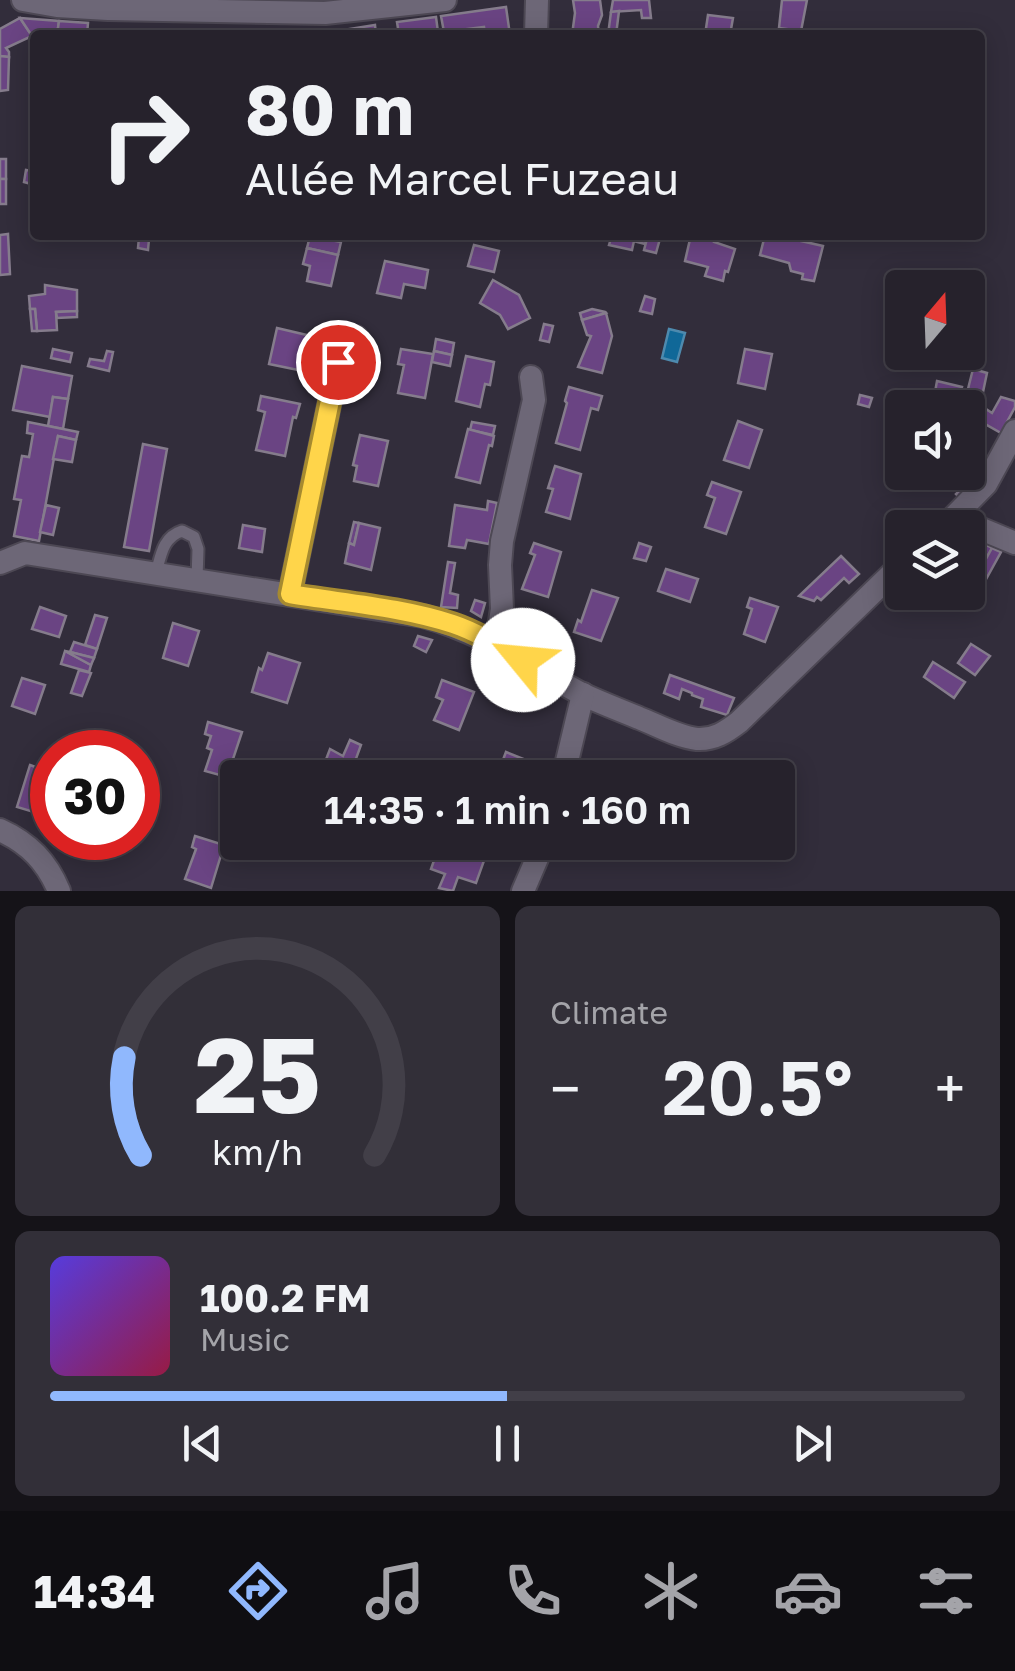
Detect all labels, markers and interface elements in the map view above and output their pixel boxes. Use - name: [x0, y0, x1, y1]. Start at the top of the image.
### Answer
- text: 80 m: [245, 66, 414, 150]
- icon: right: [80, 70, 210, 200]
- text: Allée Marcel Fuzeau: [245, 151, 679, 205]
- north arrow: [885, 270, 985, 370]
- map controls: [885, 270, 985, 610]
- pin: [296, 320, 381, 405]
- icon: arrive: [311, 335, 366, 390]
- button: sound: [885, 390, 985, 490]
- button: layers: [885, 510, 985, 610]
- position arrow: [471, 608, 575, 712]
- speed limit sign: 30: [30, 730, 160, 860]
- text: 14:35 · 1 min · 160 m: [324, 787, 691, 832]
- text: Climate: [550, 993, 668, 1031]
- text: 25: [194, 1011, 321, 1136]
- text: 20.5°: [662, 1041, 853, 1132]
- text: −: [550, 1055, 580, 1121]
- text: +: [935, 1055, 965, 1121]
- text: km/h: [212, 1130, 303, 1173]
- text: 100.2 FM: [200, 1275, 370, 1320]
- text: Music: [200, 1320, 290, 1358]
- icon: previous: [175, 1416, 230, 1471]
- icon: pause: [480, 1416, 535, 1471]
- icon: next: [785, 1416, 840, 1471]
- icon: directions: [223, 1556, 293, 1626]
- icon: music: [360, 1556, 430, 1626]
- icon: phone: [498, 1556, 568, 1626]
- icon: climate: [636, 1556, 706, 1626]
- icon: car: [773, 1556, 843, 1626]
- icon: filters: [911, 1556, 981, 1626]
- text: 14:34: [34, 1564, 155, 1618]

